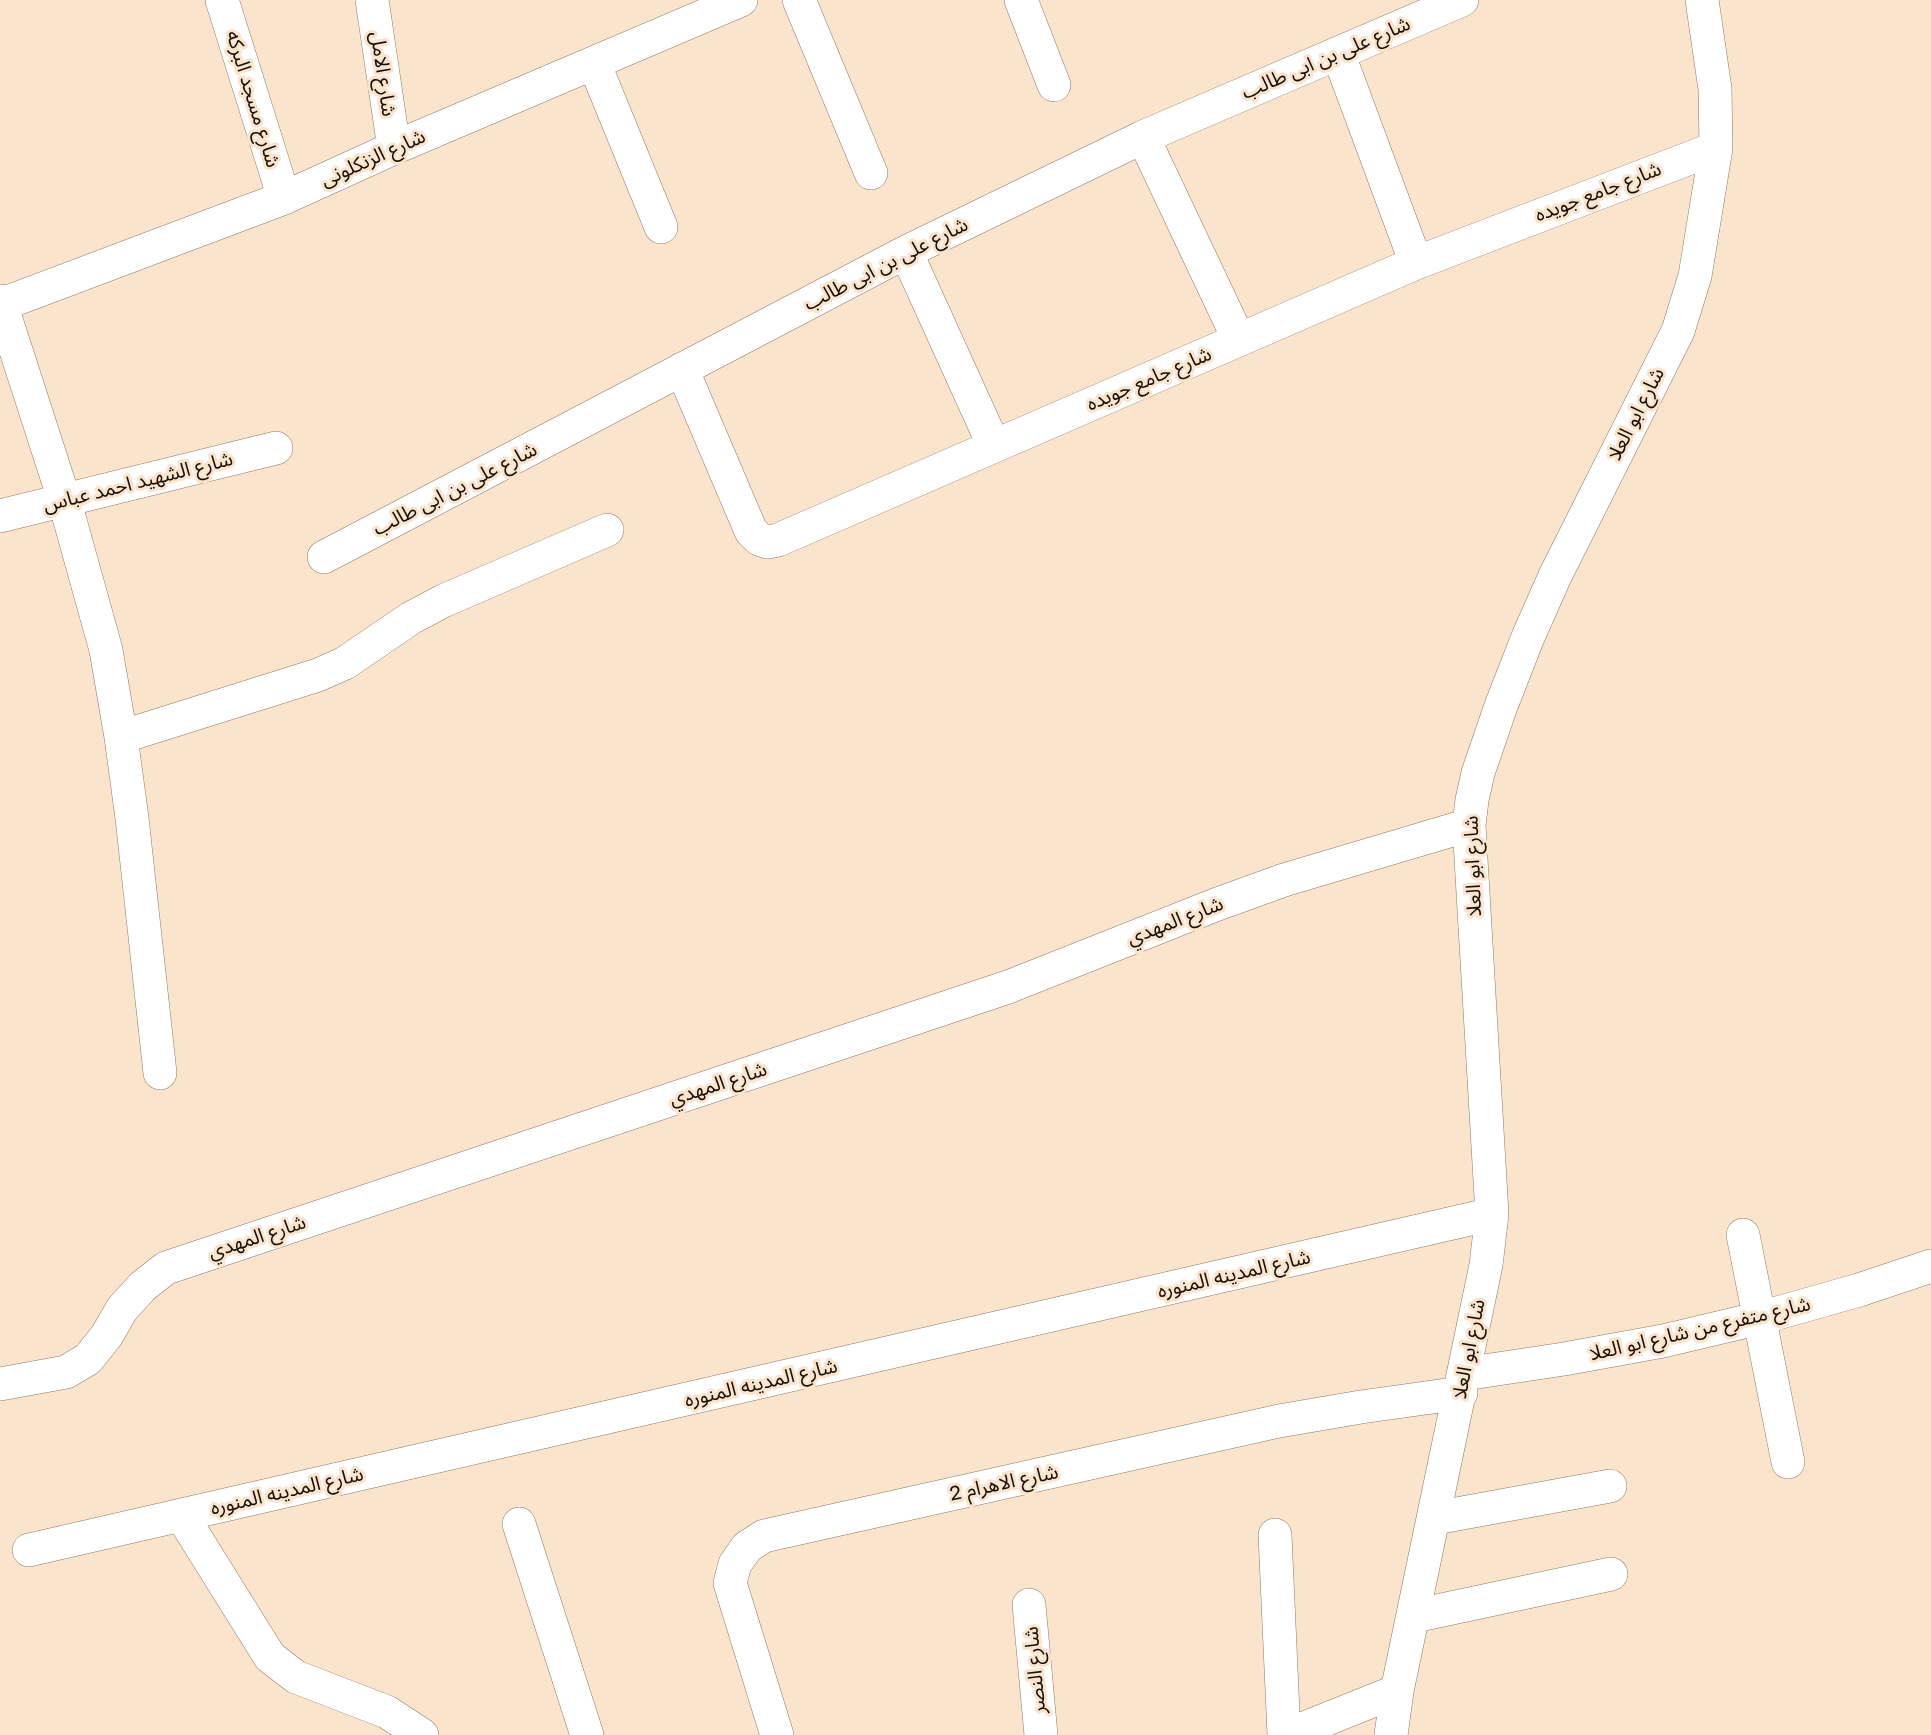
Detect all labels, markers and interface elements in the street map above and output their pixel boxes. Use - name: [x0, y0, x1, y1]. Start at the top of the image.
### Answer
- street label: شارع على بن ابى طالب: [1238, 12, 1414, 104]
- street label: شارع مسجد البركه: [221, 28, 285, 170]
- street label: شارع الامل: [365, 30, 401, 118]
- street label: شارع الزنكلونى: [317, 124, 429, 192]
- street label: شارع جامع جويده: [1531, 157, 1665, 227]
- street label: شارع على بن ابى طالب: [800, 212, 972, 316]
- street label: شارع جامع جويده: [1083, 342, 1215, 416]
- street label: شارع ابو العلا: [1602, 364, 1670, 464]
- street label: شارع على بن ابى طالب: [369, 437, 541, 541]
- street label: شارع الشهيد احمد عباس: [41, 447, 235, 517]
- street label: شارع ابو العلا: [1459, 815, 1487, 917]
- street label: شارع المهدي: [1123, 892, 1227, 950]
- street label: شارع المهدي: [666, 1057, 770, 1111]
- street label: شارع المهدي: [205, 1210, 309, 1264]
- street label: شارع المدينه المنوره: [1155, 1245, 1313, 1303]
- street label: شارع متفرع من شارع ابو العلا: [1587, 1292, 1813, 1366]
- street label: شارع ابو العلا: [1448, 1297, 1490, 1401]
- street label: شارع المدينه المنوره: [682, 1354, 840, 1412]
- street label: شارع الاهرام 2: [948, 1460, 1060, 1506]
- street label: شارع المدينه المنوره: [208, 1462, 366, 1520]
- street label: شارع النصر: [1019, 1625, 1051, 1715]

